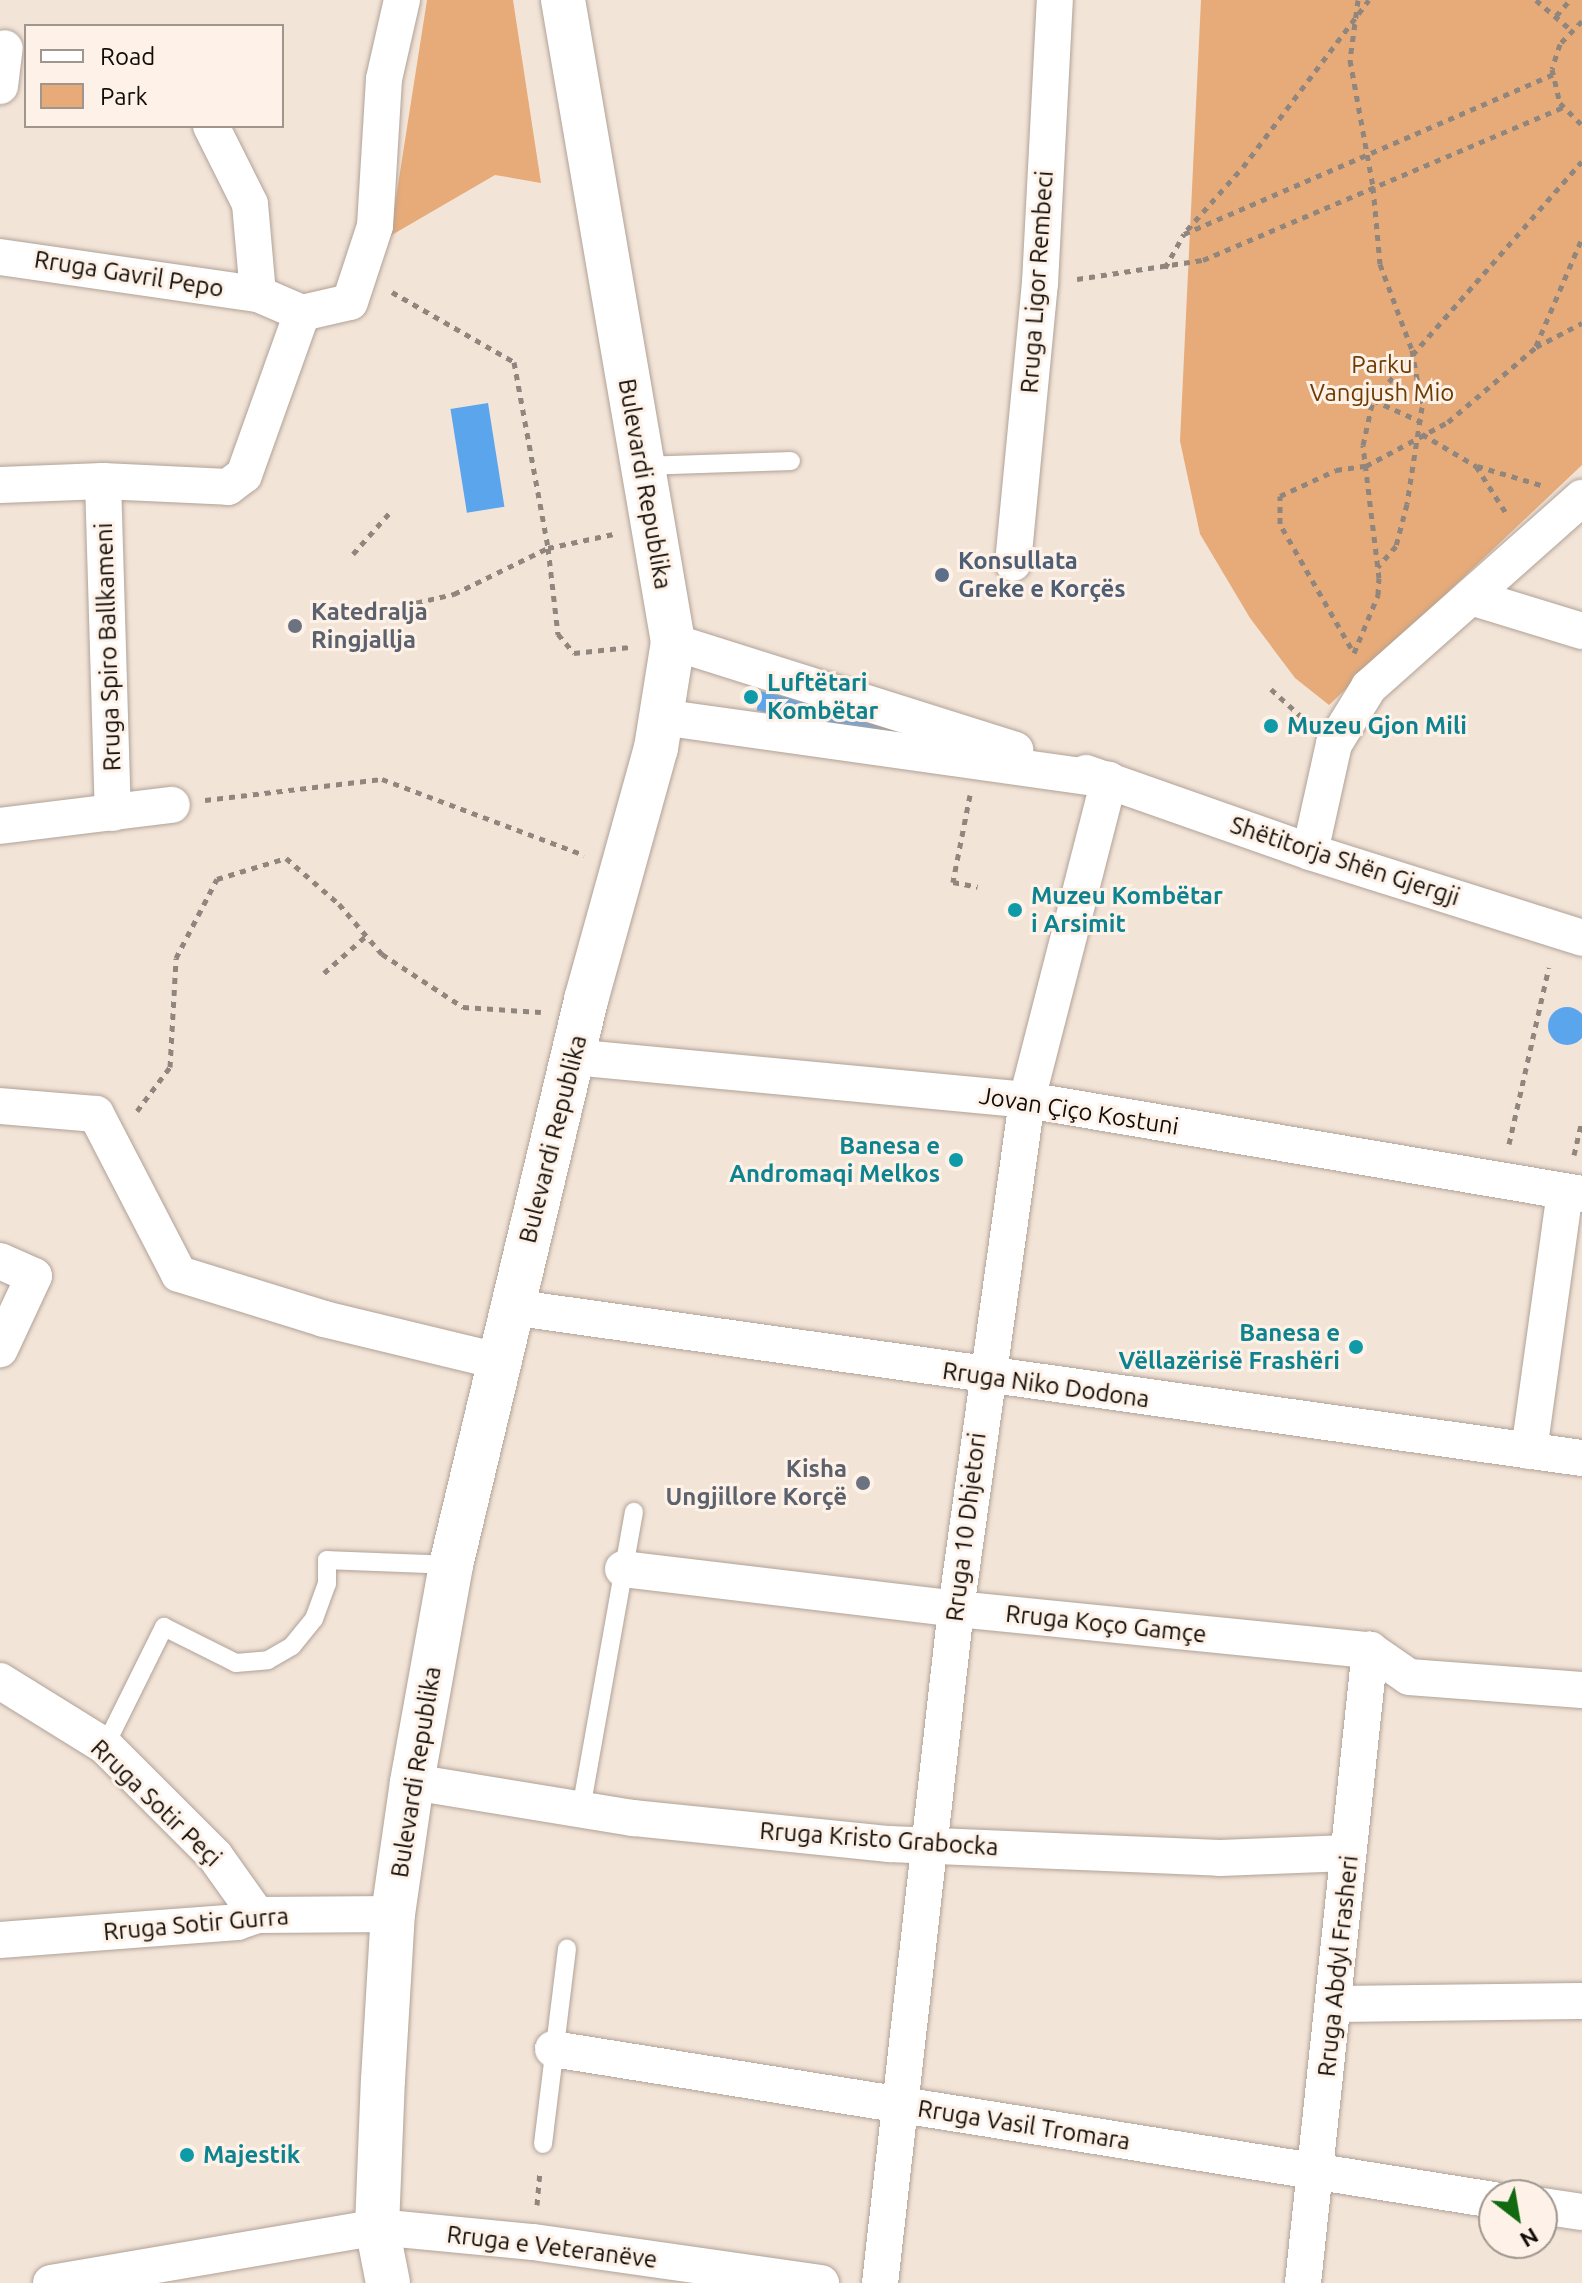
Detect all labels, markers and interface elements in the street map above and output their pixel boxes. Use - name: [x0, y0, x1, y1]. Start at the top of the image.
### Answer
- legend: [24, 24, 284, 128]
- text: Road: [100, 43, 155, 70]
- text: Park: [100, 83, 148, 110]
- street label: Rruga Ligor Rembeci: [1015, 170, 1059, 394]
- street label: Rruga Gavril Pepo: [32, 245, 226, 303]
- park label: Parku Vangjush Mio: [1310, 351, 1454, 407]
- street label: Bulevardi Republika: [612, 376, 678, 592]
- street label: Rruga Spiro Ballkameni: [89, 522, 127, 772]
- place label: Konsullata Greke e Korçës: [958, 547, 1126, 603]
- marker: Konsullata Greke e Korçës: [933, 566, 951, 584]
- place label: Katedralja Ringjallja: [311, 598, 428, 654]
- marker: Katedralja Ringjallja: [286, 617, 304, 635]
- place label: Luftëtari Kombëtar: [767, 669, 878, 725]
- marker: Luftëtari Kombëtar: [742, 688, 760, 706]
- place label: Muzeu Gjon Mili: [1287, 712, 1467, 740]
- marker: Muzeu Gjon Mili: [1262, 717, 1280, 735]
- street label: Shëtitorja Shën Gjergji: [1227, 810, 1463, 912]
- place label: Muzeu Kombëtar i Arsimit: [1031, 882, 1223, 938]
- marker: Muzeu Kombëtar i Arsimit: [1006, 901, 1024, 919]
- street label: Bulevardi Republika: [513, 1032, 593, 1246]
- street label: Jovan Çiço Kostuni: [977, 1081, 1181, 1141]
- place label: Banesa e Andromaqi Melkos: [729, 1132, 940, 1188]
- marker: Banesa e Andromaqi Melkos: [947, 1151, 965, 1169]
- place label: Banesa e Vëllazërisë Frashëri: [1119, 1319, 1340, 1375]
- marker: Banesa e Vëllazërisë Frashëri: [1347, 1338, 1365, 1356]
- street label: Rruga Niko Dodona: [941, 1356, 1151, 1414]
- street label: Rruga 10 Dhjetori: [940, 1431, 992, 1623]
- place label: Kisha Ungjillore Korçë: [666, 1455, 847, 1511]
- marker: Kisha Ungjillore Korçë: [854, 1474, 872, 1492]
- street label: Rruga Koço Gamçe: [1004, 1599, 1208, 1649]
- street label: Bulevardi Republika: [385, 1664, 447, 1880]
- street label: Rruga Sotir Peçi: [85, 1734, 227, 1872]
- street label: Rruga Kristo Grabocka: [759, 1816, 999, 1862]
- street label: Rruga Abdyl Frasheri: [1312, 1854, 1364, 2078]
- street label: Rruga Sotir Gurra: [102, 1902, 290, 1946]
- street label: Rruga Vasil Tromara: [916, 2094, 1132, 2156]
- place label: Majestik: [203, 2141, 300, 2169]
- marker: Majestik: [178, 2146, 196, 2164]
- north arrow: [1478, 2179, 1558, 2259]
- street label: Rruga e Veteranëve: [445, 2220, 659, 2274]
- text: N: [1516, 2223, 1543, 2253]

